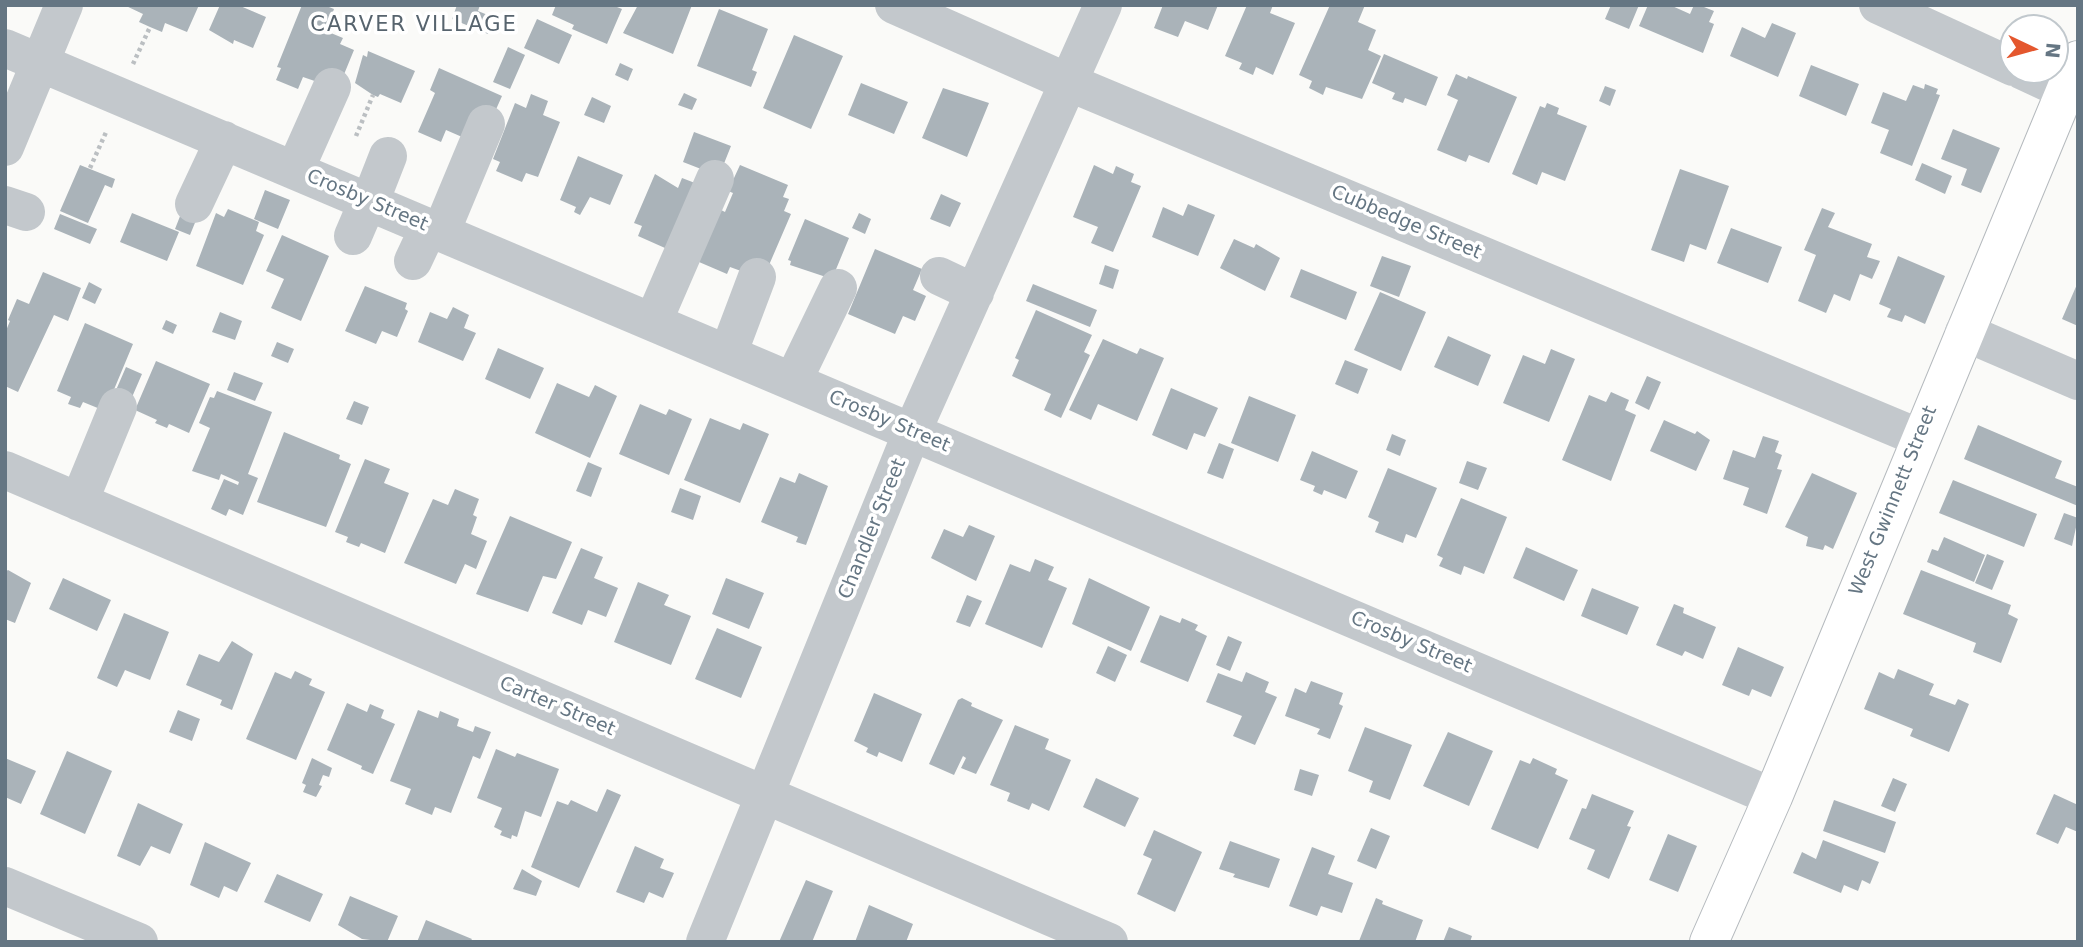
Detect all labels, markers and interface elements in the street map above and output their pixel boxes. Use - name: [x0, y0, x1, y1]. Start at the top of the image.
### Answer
- district label: CARVER VILLAGE: [312, 13, 516, 39]
- north arrow: [1999, 14, 2069, 84]
- text: N: [2041, 42, 2065, 60]
- street label: Crosby Street: [303, 165, 431, 237]
- street label: Cubbedge Street: [1328, 181, 1484, 265]
- street label: Crosby Street: [825, 386, 953, 458]
- street label: West Gwinnett Street: [1845, 403, 1943, 599]
- street label: Chandler Street: [834, 455, 912, 603]
- street label: Crosby Street: [1347, 607, 1475, 679]
- street label: Carter Street: [496, 672, 618, 742]

